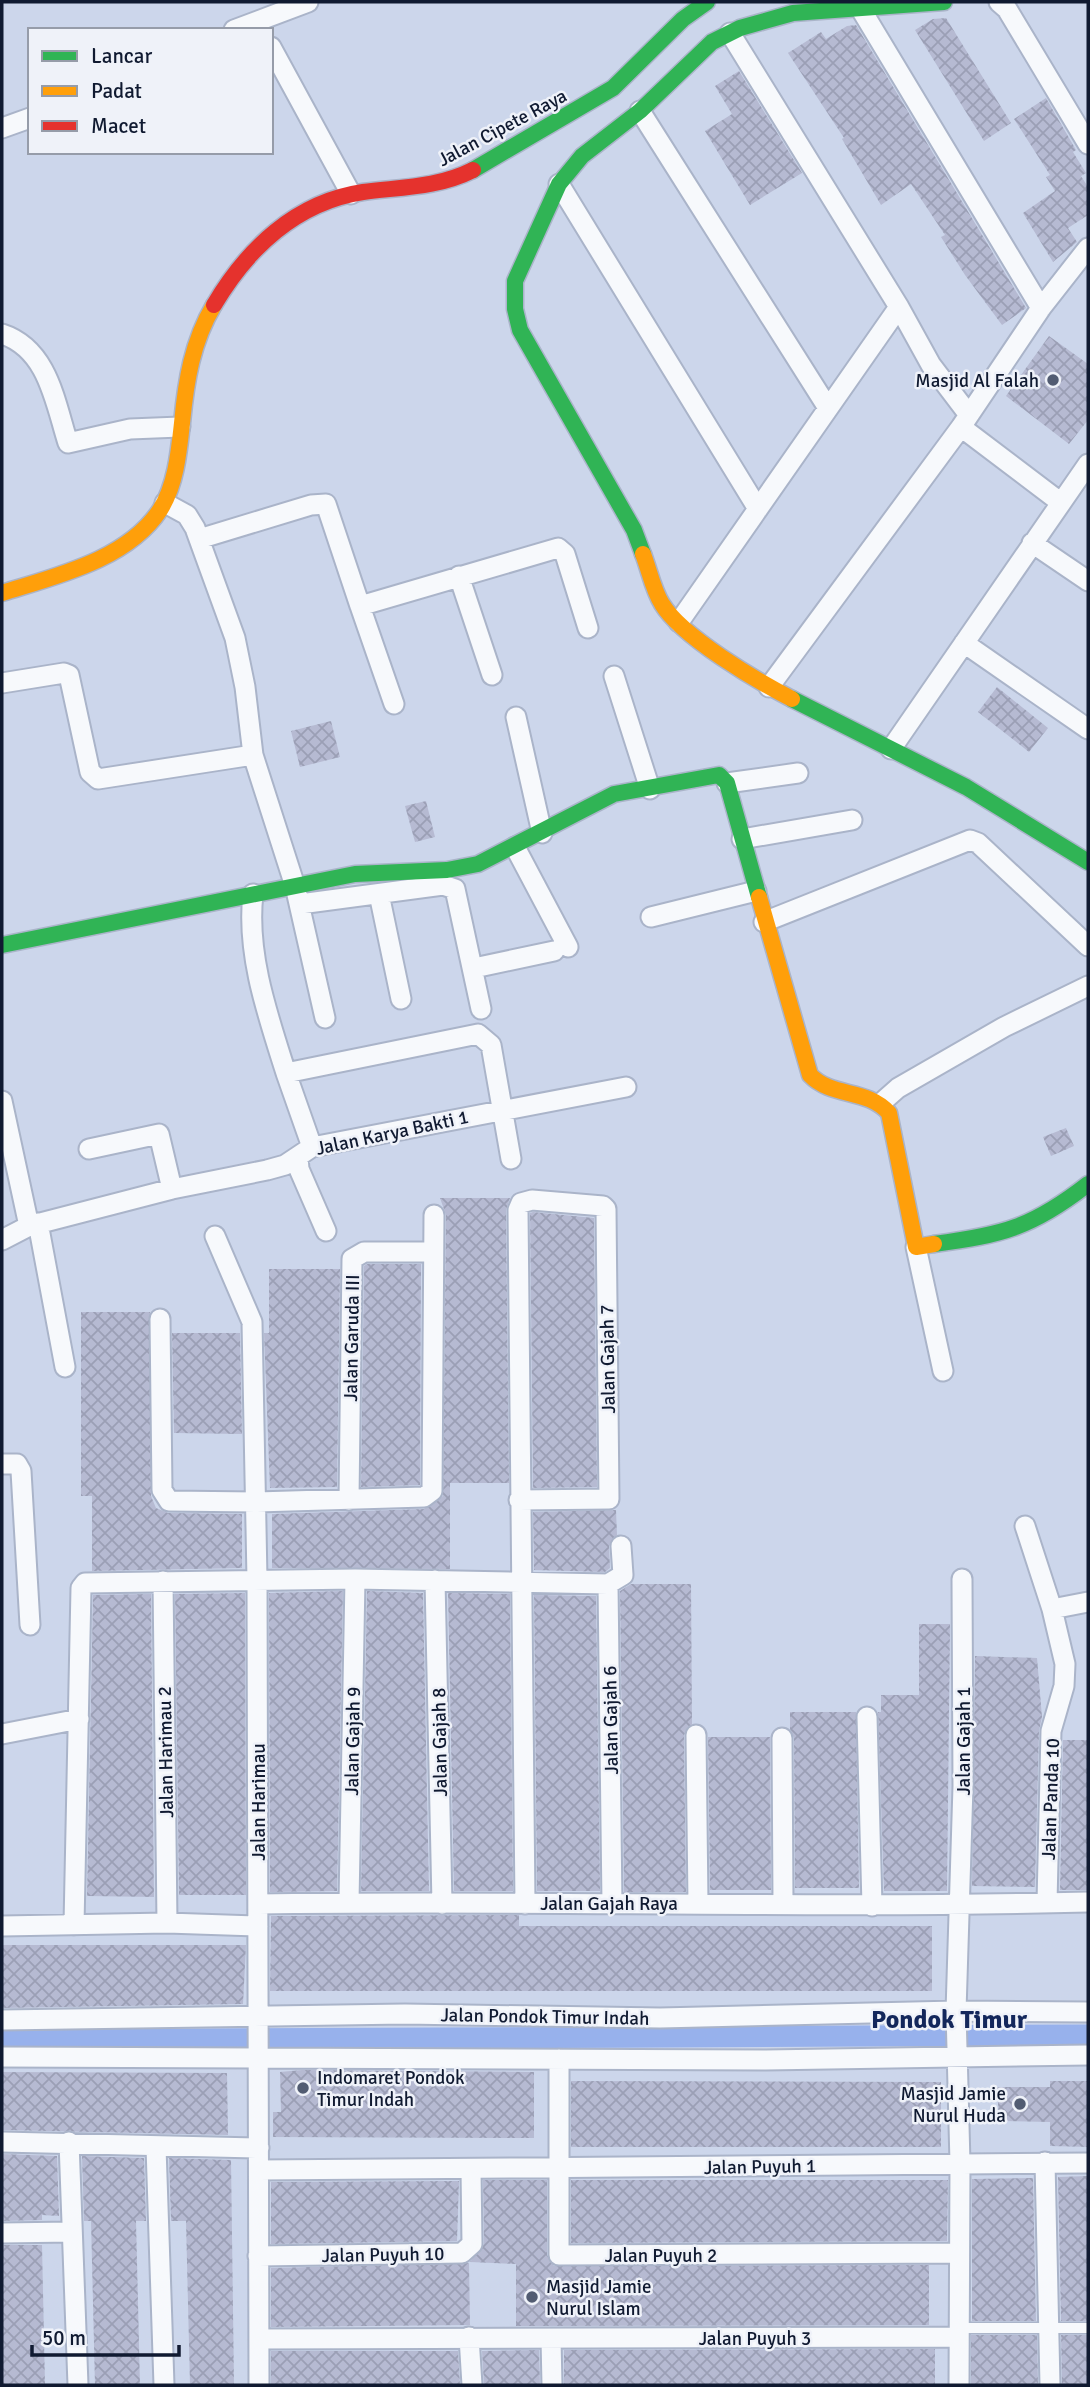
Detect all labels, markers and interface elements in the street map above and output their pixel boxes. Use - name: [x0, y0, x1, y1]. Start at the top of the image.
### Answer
- legend: [28, 28, 273, 154]
- text: Lancar: [91, 43, 152, 69]
- text: Padat: [91, 78, 142, 104]
- street label: Jalan Cipete Raya: [434, 84, 571, 172]
- text: Macet: [91, 113, 146, 139]
- place label: Masjid Al Falah: [915, 369, 1039, 393]
- marker: Masjid Al Falah: [1045, 372, 1061, 388]
- street label: Jalan Karya Bakti 1: [314, 1105, 471, 1161]
- street label: Jalan Garuda III: [339, 1274, 365, 1402]
- street label: Jalan Gajah 7: [595, 1304, 621, 1414]
- street label: Jalan Gajah 6: [598, 1665, 624, 1775]
- street label: Jalan Harimau 2: [153, 1686, 179, 1818]
- street label: Jalan Gajah 9: [340, 1686, 366, 1796]
- street label: Jalan Gajah 1: [952, 1686, 976, 1796]
- street label: Jalan Gajah 8: [427, 1687, 453, 1797]
- street label: Jalan Panda 10: [1037, 1738, 1065, 1861]
- street label: Jalan Harimau: [247, 1743, 271, 1861]
- street label: Jalan Gajah Raya: [540, 1892, 678, 1916]
- street label: Jalan Pondok Timur Indah: [440, 2003, 650, 2031]
- district label: Pondok Timur: [871, 2004, 1028, 2036]
- place label: Indomaret Pondok Timur Indah: [317, 2066, 465, 2112]
- marker: Indomaret Pondok Timur Indah: [295, 2080, 311, 2096]
- place label: Masjid Jamie Nurul Huda: [901, 2082, 1006, 2128]
- marker: Masjid Jamie Nurul Huda: [1012, 2096, 1028, 2112]
- street label: Jalan Puyuh 1: [704, 2154, 816, 2180]
- street label: Jalan Puyuh 10: [321, 2242, 445, 2268]
- street label: Jalan Puyuh 2: [605, 2244, 717, 2268]
- place label: Masjid Jamie Nurul Islam: [546, 2275, 651, 2321]
- marker: Masjid Jamie Nurul Islam: [524, 2289, 540, 2305]
- scale bar: [32, 2314, 178, 2358]
- text: 50 m: [42, 2325, 86, 2351]
- street label: Jalan Puyuh 3: [699, 2327, 811, 2351]

